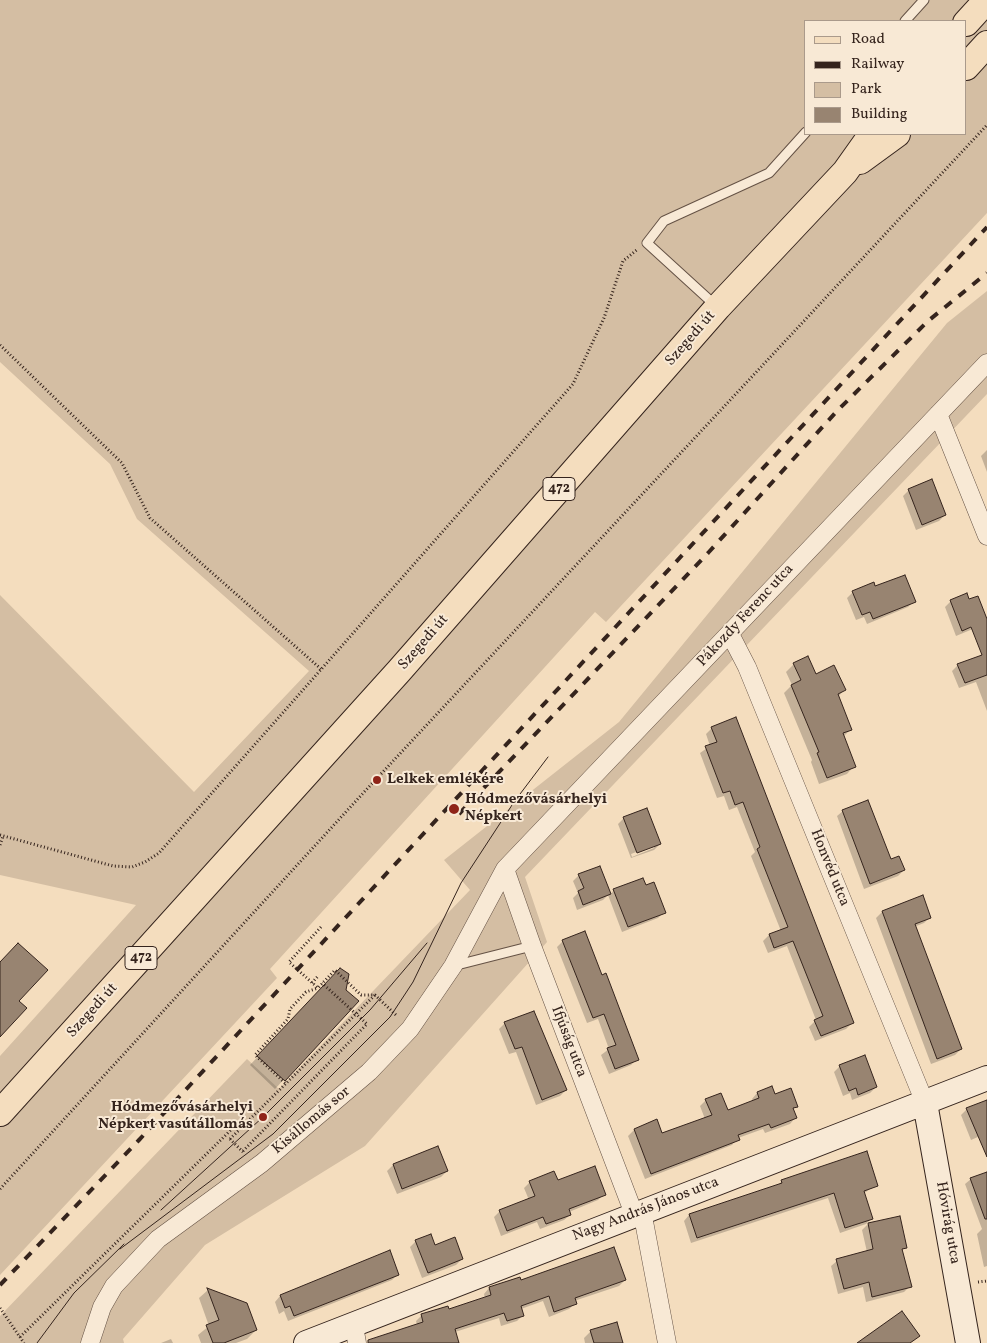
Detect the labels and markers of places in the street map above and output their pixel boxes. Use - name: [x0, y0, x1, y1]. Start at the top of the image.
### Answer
- place label: Lelkek emlékére: [387, 771, 504, 789]
- marker: Lelkek emlékére: [371, 774, 383, 786]
- place label: Hódmezővásárhelyi Népkert: [465, 791, 607, 826]
- marker: Hódmezővásárhelyi Népkert: [447, 802, 461, 816]
- place label: Hódmezővásárhelyi Népkert vasútállomás: [98, 1099, 253, 1134]
- marker: Hódmezővásárhelyi Népkert vasútállomás: [257, 1111, 269, 1123]

